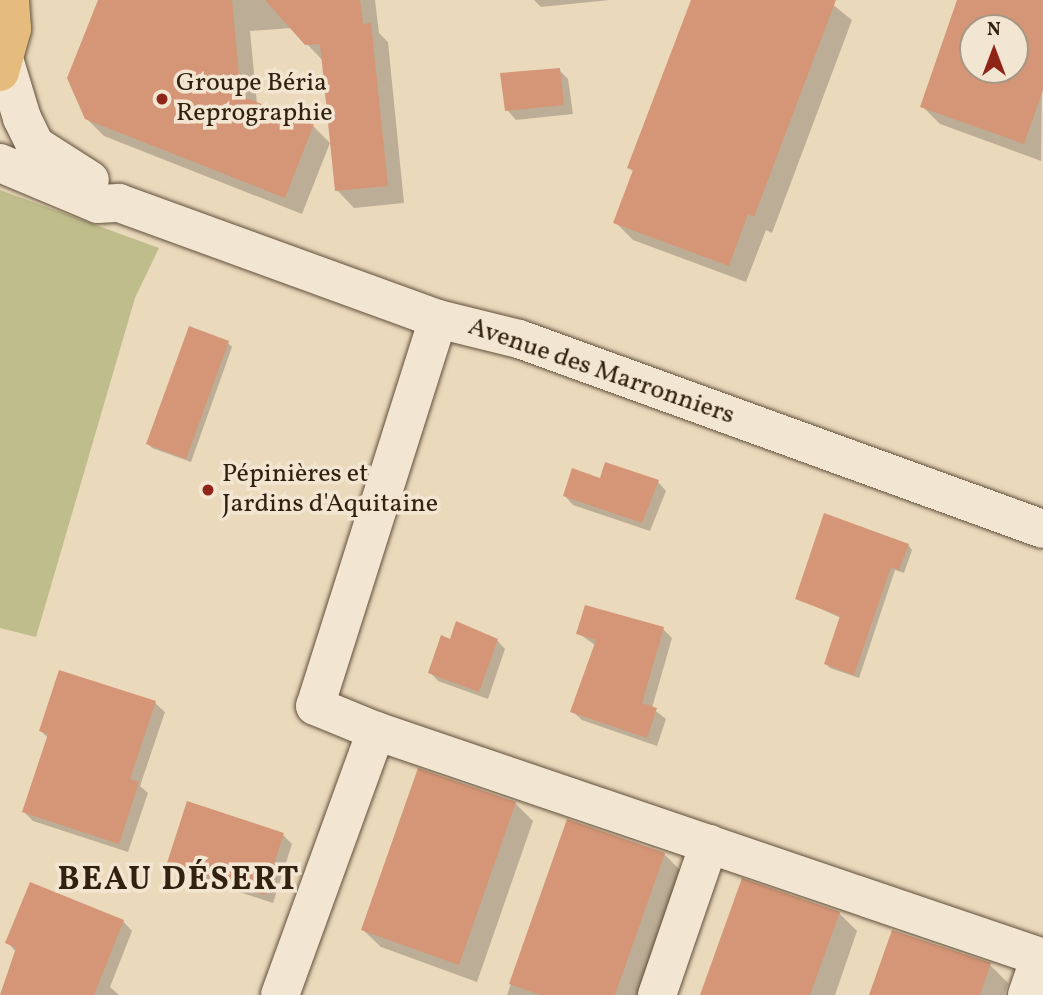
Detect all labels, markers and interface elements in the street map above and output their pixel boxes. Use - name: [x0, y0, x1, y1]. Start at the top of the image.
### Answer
- north arrow: [959, 14, 1029, 84]
- text: N: [987, 17, 1001, 43]
- place label: Groupe Béria Reprographie: [176, 68, 333, 130]
- marker: Groupe Béria Reprographie: [154, 91, 170, 107]
- street label: Avenue des Marronniers: [464, 312, 738, 432]
- place label: Pépinières et Jardins d'Aquitaine: [222, 459, 438, 520]
- marker: Pépinières et Jardins d'Aquitaine: [200, 482, 216, 498]
- district label: BEAU DÉSERT: [59, 862, 299, 902]

